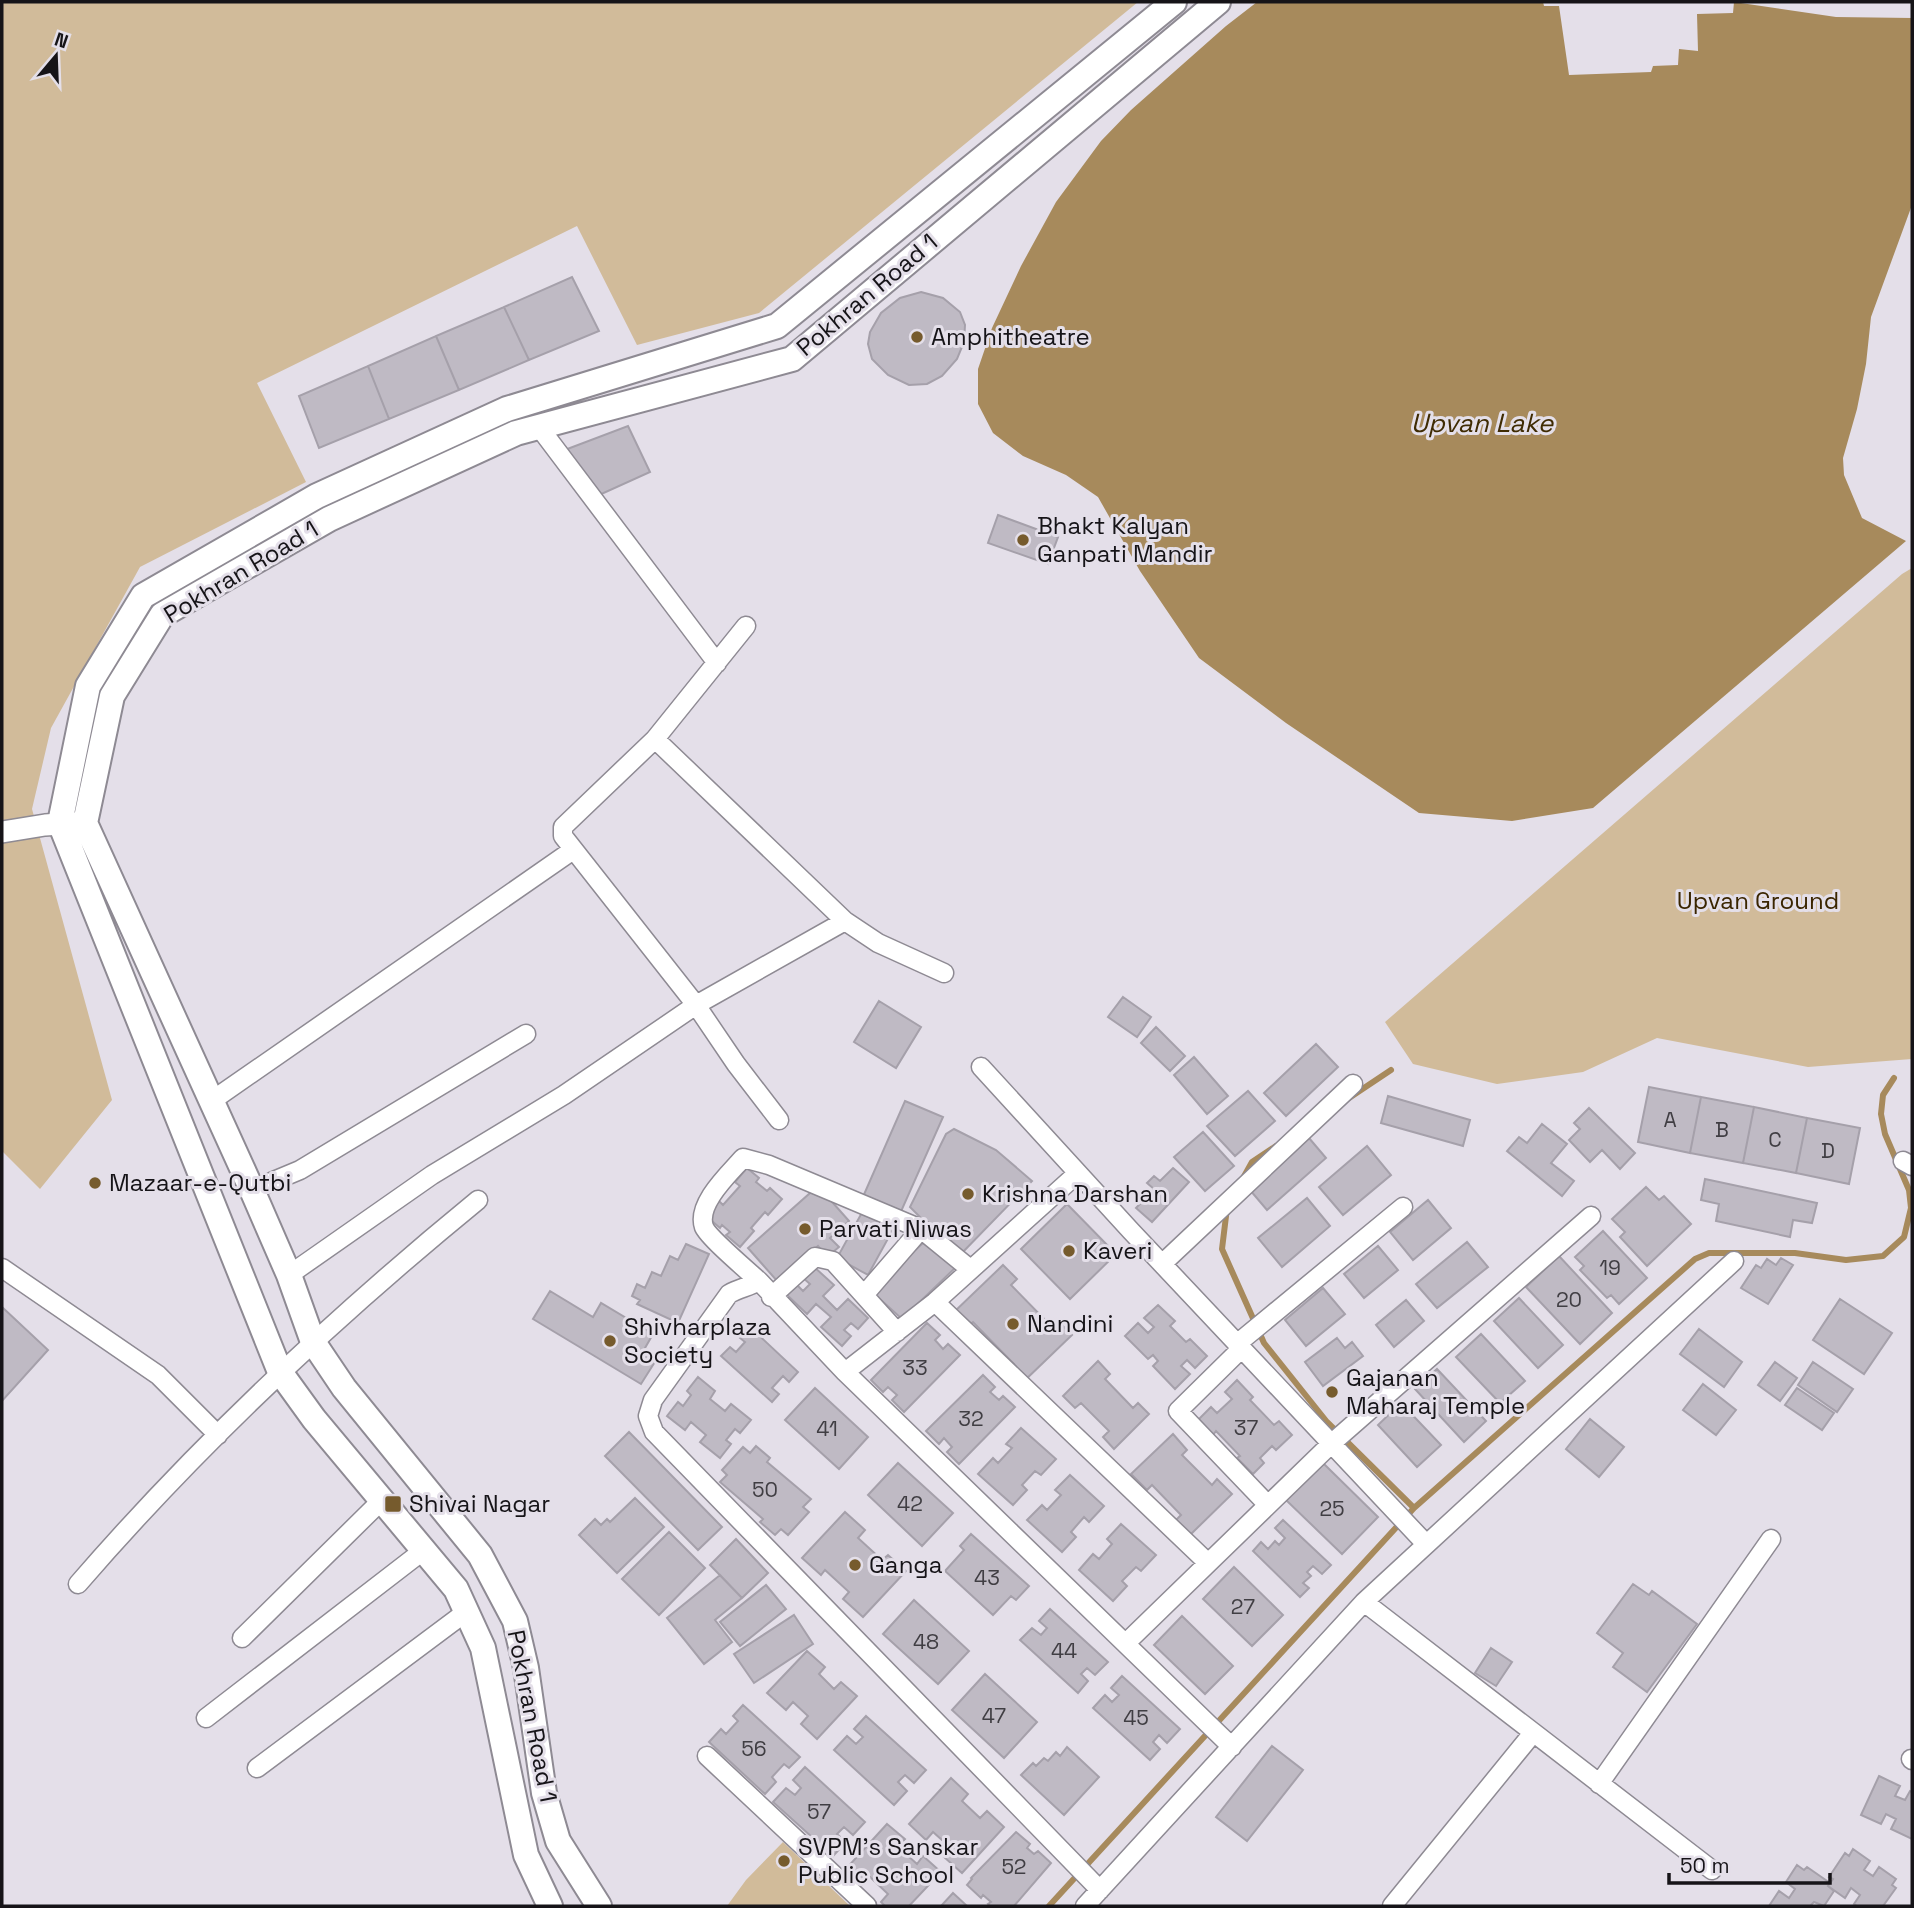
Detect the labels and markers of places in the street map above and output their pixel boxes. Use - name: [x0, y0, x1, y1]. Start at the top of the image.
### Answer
- place label: Amphitheatre: [931, 321, 1090, 352]
- marker: Amphitheatre: [909, 329, 925, 345]
- place label: Bhakt Kalyan Ganpati Mandir: [1037, 510, 1213, 569]
- marker: Bhakt Kalyan Ganpati Mandir: [1015, 532, 1031, 548]
- place label: Mazaar-e-Qutbi: [109, 1167, 291, 1198]
- marker: Mazaar-e-Qutbi: [87, 1175, 103, 1191]
- place label: Krishna Darshan: [982, 1178, 1168, 1209]
- marker: Krishna Darshan: [960, 1186, 976, 1202]
- place label: Parvati Niwas: [819, 1213, 972, 1244]
- marker: Parvati Niwas: [797, 1221, 813, 1237]
- place label: Kaveri: [1083, 1235, 1152, 1266]
- marker: Kaveri: [1061, 1243, 1077, 1259]
- place label: Nandini: [1027, 1308, 1113, 1339]
- place label: Shivharplaza Society: [624, 1311, 771, 1370]
- marker: Nandini: [1005, 1316, 1021, 1332]
- marker: Shivharplaza Society: [602, 1333, 618, 1349]
- place label: Gajanan Maharaj Temple: [1346, 1362, 1525, 1421]
- marker: Gajanan Maharaj Temple: [1324, 1384, 1340, 1400]
- place label: Shivai Nagar: [409, 1488, 550, 1519]
- marker: Shivai Nagar: [383, 1494, 403, 1514]
- place label: Ganga: [869, 1549, 943, 1580]
- marker: Ganga: [847, 1557, 863, 1573]
- place label: SVPM's Sanskar Public School: [798, 1831, 979, 1890]
- marker: SVPM's Sanskar Public School: [776, 1853, 792, 1869]

